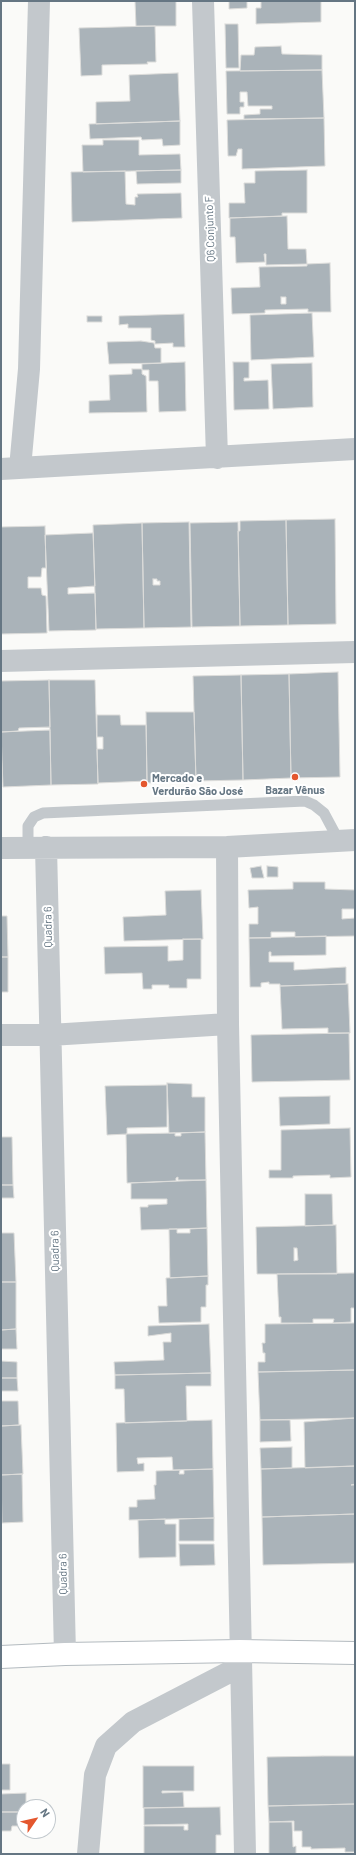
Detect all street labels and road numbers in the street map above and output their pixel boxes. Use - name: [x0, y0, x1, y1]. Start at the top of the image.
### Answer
- street label: Q6 Conjunto F: [202, 196, 218, 262]
- street label: Quadra 6: [41, 906, 55, 948]
- street label: Quadra 6: [48, 1230, 62, 1272]
- street label: Quadra 6: [56, 1553, 70, 1595]

